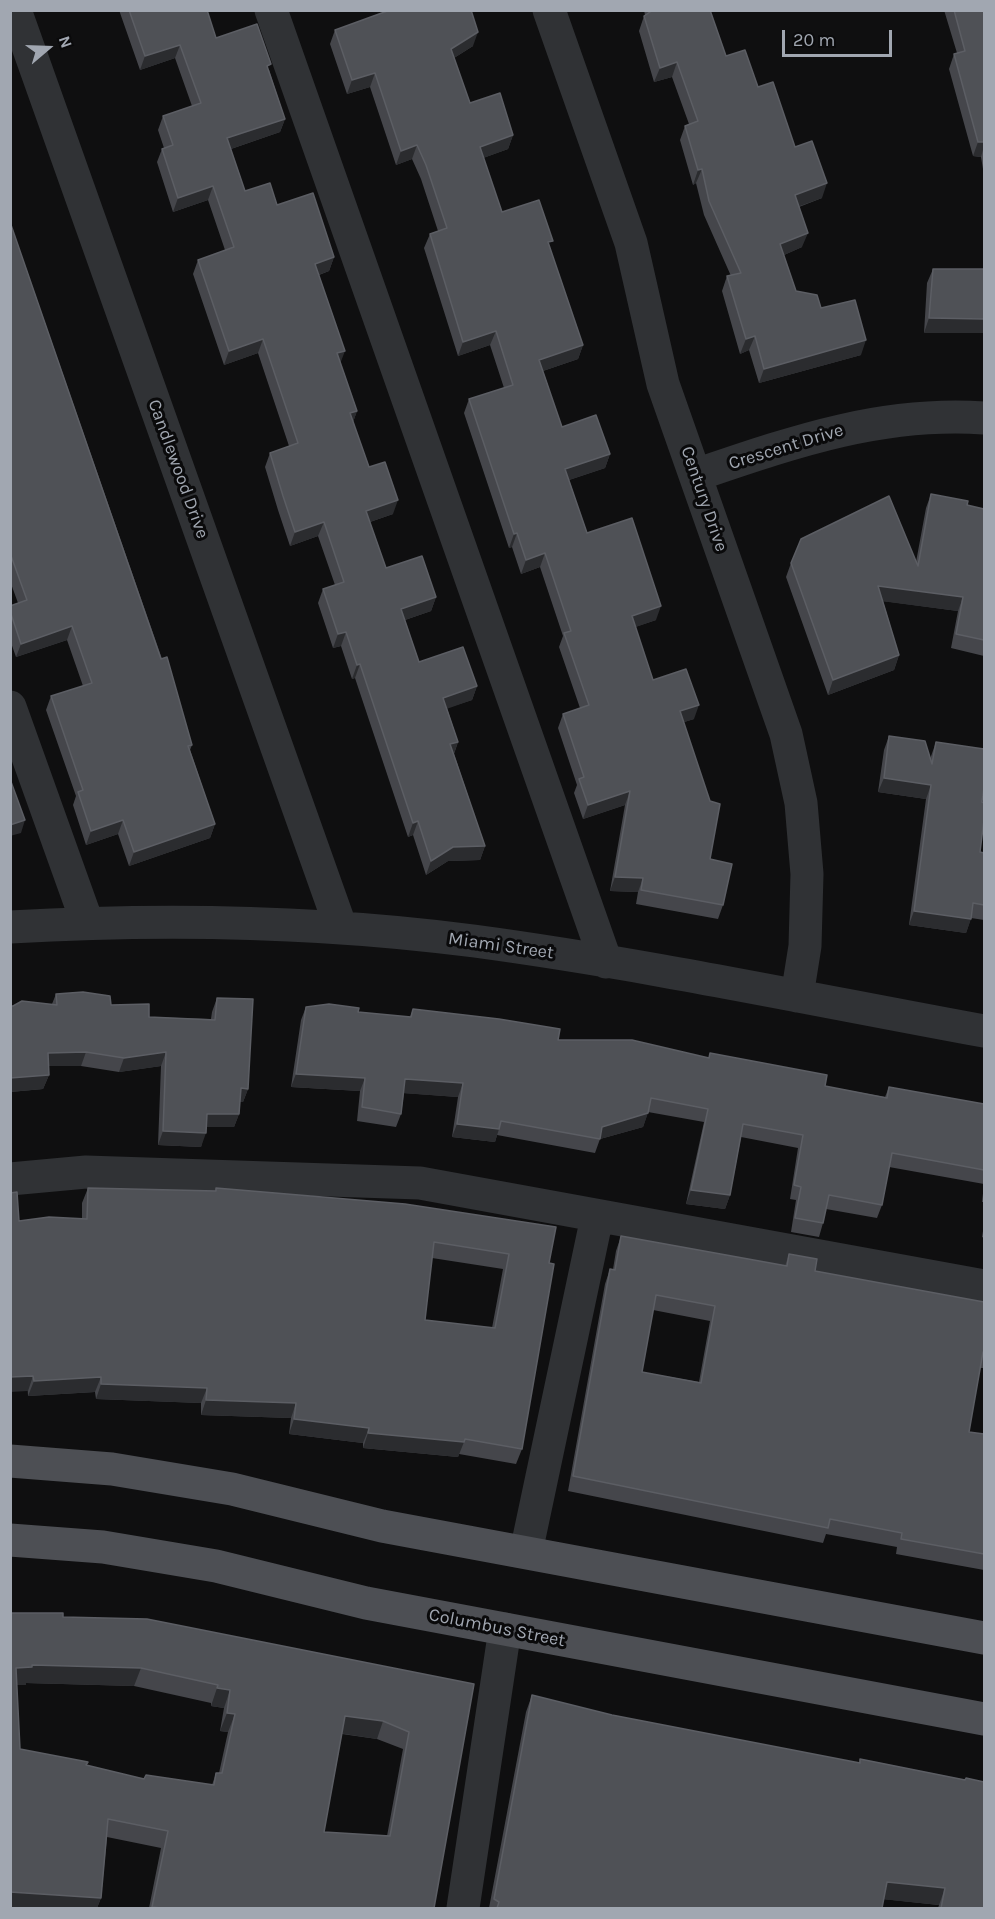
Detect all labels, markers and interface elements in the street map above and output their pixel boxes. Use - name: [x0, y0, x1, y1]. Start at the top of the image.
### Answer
- north arrow: [18, 18, 78, 78]
- scale bar: [785, 18, 894, 56]
- text: 20 m: [793, 29, 835, 51]
- text: N: [55, 33, 76, 50]
- street label: Candlewood Drive: [143, 396, 213, 542]
- street label: Crescent Drive: [726, 419, 846, 475]
- street label: Century Drive: [676, 443, 732, 555]
- street label: Miami Street: [447, 928, 555, 964]
- street label: Columbus Street: [427, 1604, 567, 1652]

